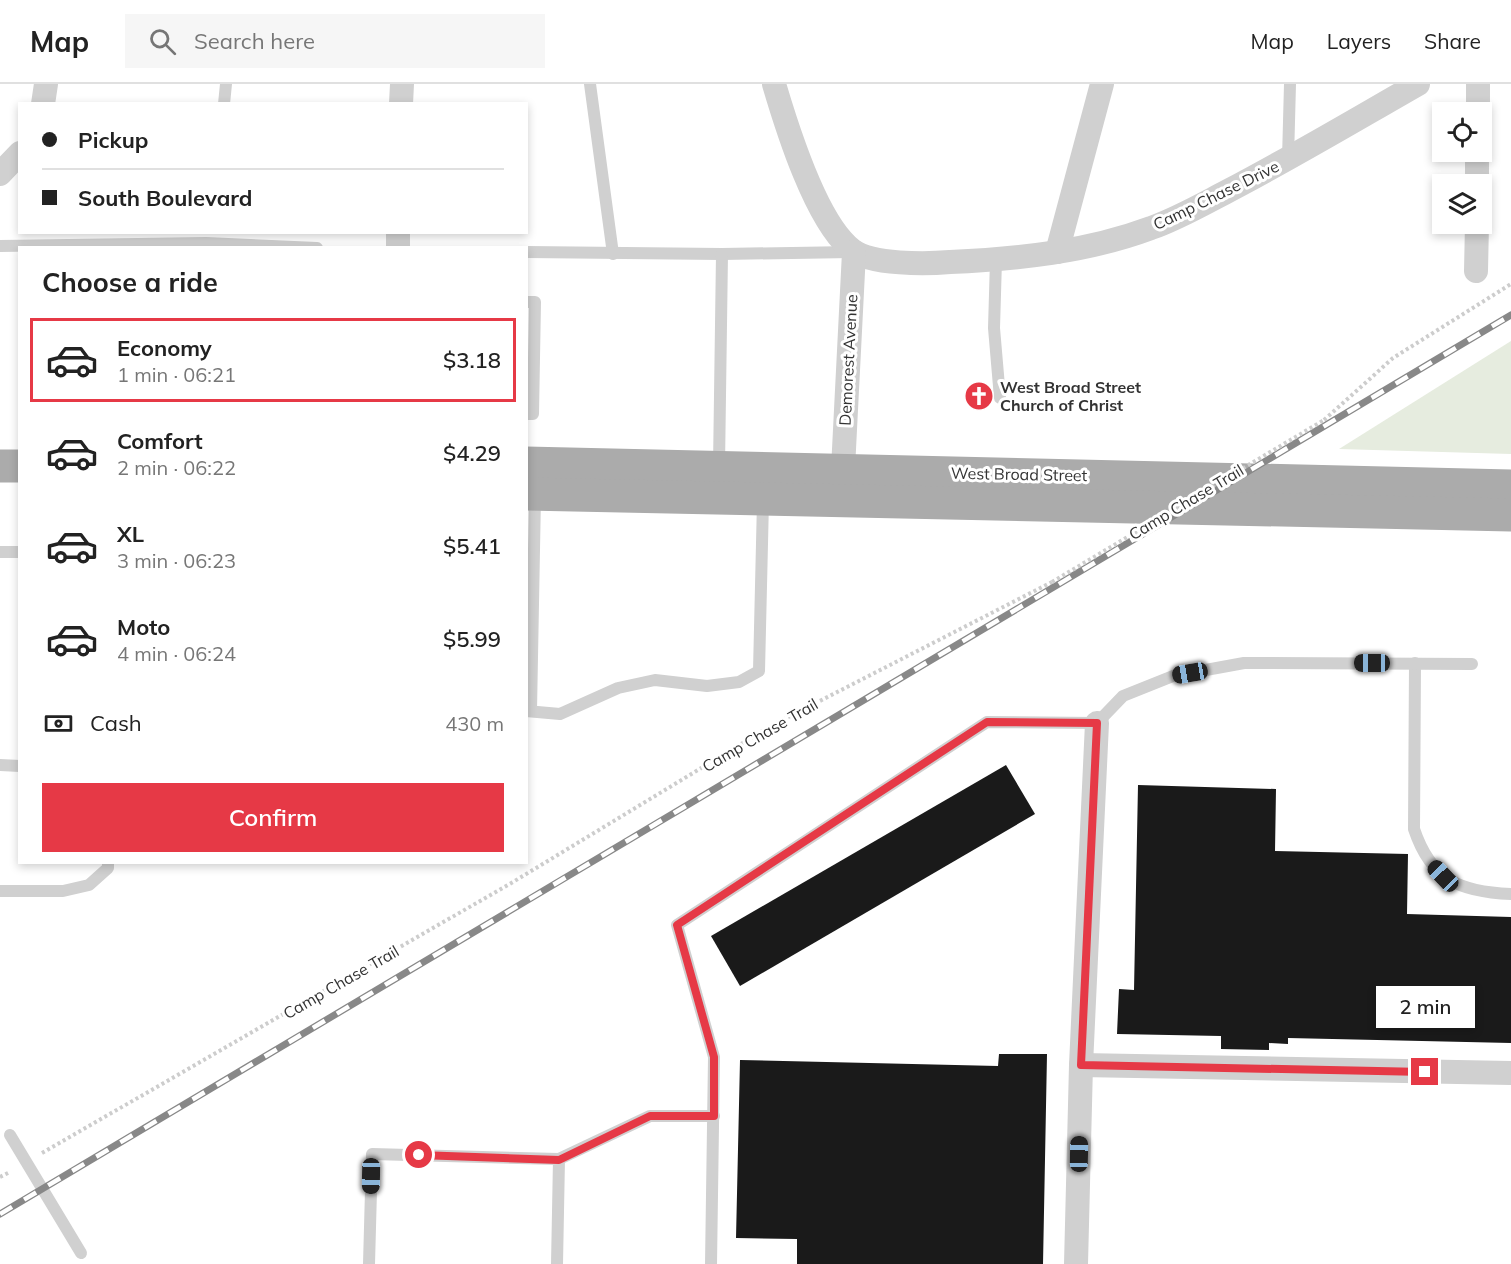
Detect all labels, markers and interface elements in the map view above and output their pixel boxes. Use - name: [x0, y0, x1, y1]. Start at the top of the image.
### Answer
- search box: [125, 14, 545, 68]
- text: Map: [30, 24, 89, 59]
- icon: search: [146, 25, 179, 58]
- text: Search here: [194, 27, 315, 55]
- text: Map: [1251, 28, 1294, 54]
- text: Layers: [1327, 28, 1391, 54]
- text: Share: [1424, 28, 1481, 54]
- map controls: [1432, 102, 1492, 234]
- button: locate: [1432, 102, 1492, 162]
- text: Pickup: [78, 126, 148, 154]
- street label: Camp Chase Drive: [1150, 156, 1282, 234]
- button: layers: [1432, 174, 1492, 234]
- text: South Boulevard: [78, 184, 252, 212]
- text: Choose a ride: [42, 265, 218, 299]
- street label: Demorest Avenue: [835, 294, 861, 426]
- icon: car: [45, 333, 99, 387]
- text: Economy: [117, 334, 212, 362]
- text: $3.18: [443, 346, 501, 374]
- text: 1 min · 06:21: [117, 362, 236, 387]
- place label: West Broad Street Church of Christ: [1000, 377, 1141, 415]
- church icon: West Broad Street Church of Christ: [963, 380, 995, 412]
- icon: car: [45, 426, 99, 480]
- text: Comfort: [117, 427, 203, 455]
- text: $4.29: [443, 439, 501, 467]
- text: 2 min · 06:22: [117, 455, 236, 480]
- street label: Camp Chase Trail: [1125, 460, 1247, 544]
- street label: West Broad Street: [951, 463, 1088, 485]
- icon: car: [45, 519, 99, 573]
- text: XL: [117, 520, 144, 548]
- text: $5.41: [443, 532, 501, 560]
- text: 3 min · 06:23: [117, 548, 236, 573]
- icon: car: [45, 612, 99, 666]
- text: Moto: [117, 613, 170, 641]
- text: $5.99: [443, 625, 501, 653]
- text: 4 min · 06:24: [117, 641, 236, 666]
- car: [1354, 654, 1390, 672]
- car: [1171, 661, 1209, 685]
- street label: Camp Chase Trail: [699, 694, 821, 776]
- icon: cash: [42, 707, 75, 740]
- text: Cash: [90, 709, 142, 737]
- text: 430 m: [445, 711, 504, 736]
- button: Confirm: [42, 783, 504, 852]
- car: [1424, 857, 1462, 895]
- street label: Camp Chase Trail: [280, 941, 402, 1023]
- callout: 2 min: [1376, 985, 1474, 1027]
- text: 2 min: [1400, 994, 1451, 1019]
- route end: [1411, 1058, 1438, 1085]
- car: [1070, 1136, 1088, 1172]
- route start: [405, 1141, 432, 1168]
- car: [362, 1158, 380, 1194]

